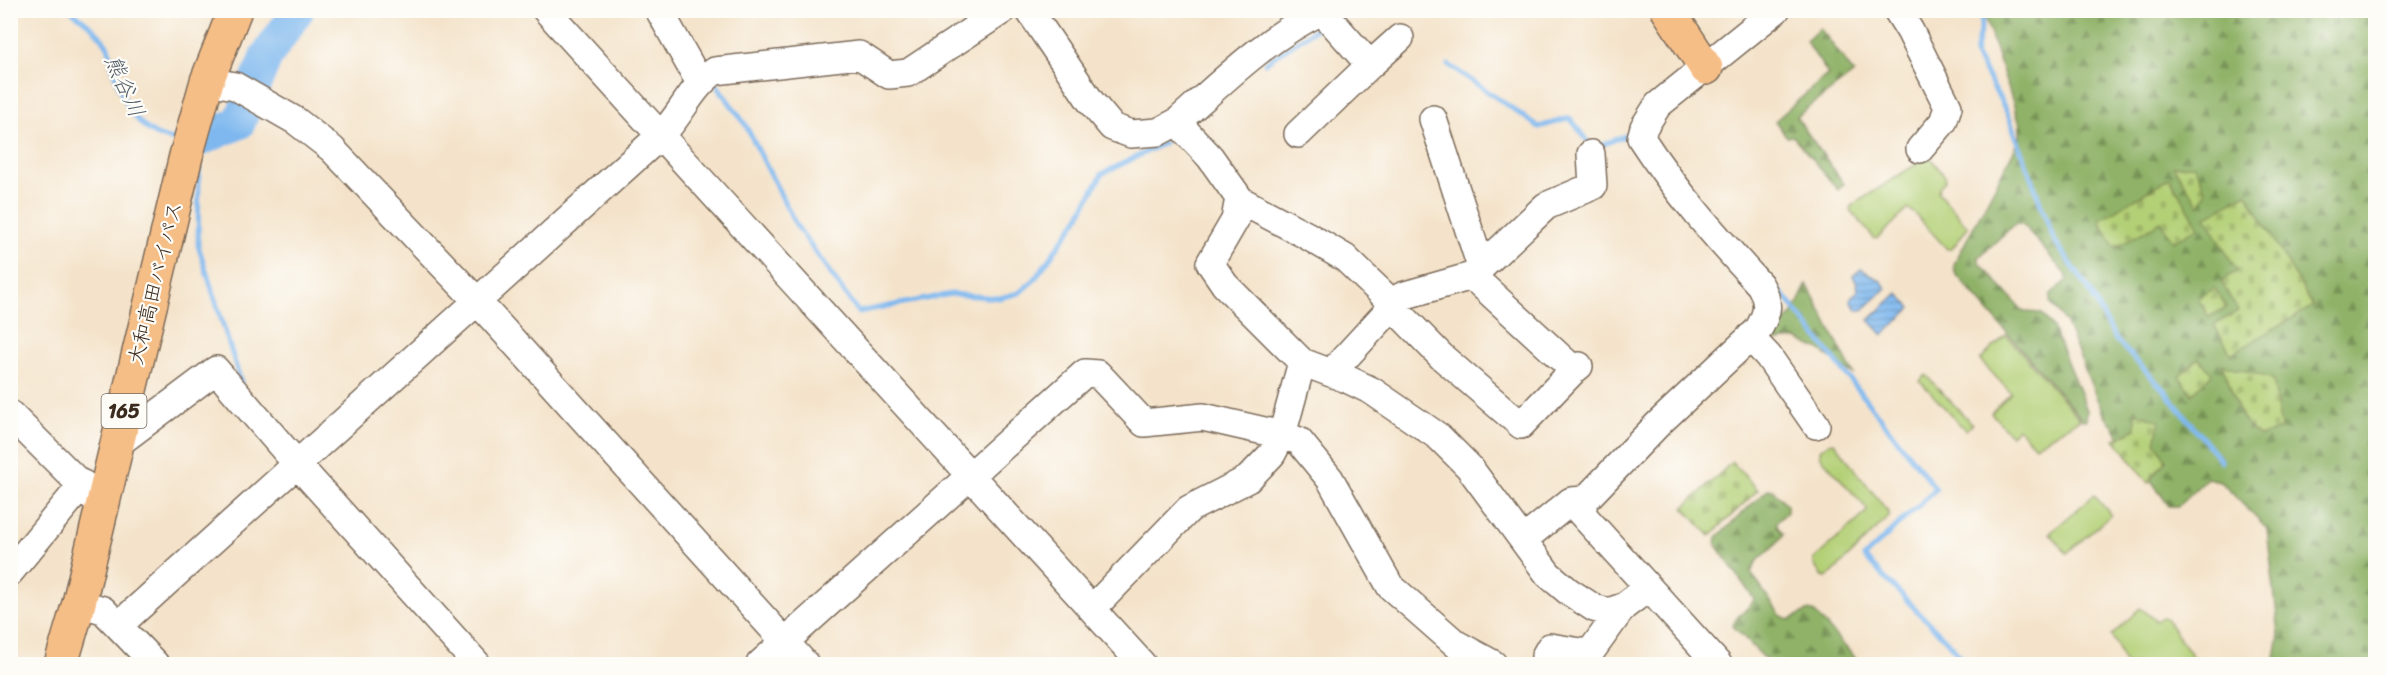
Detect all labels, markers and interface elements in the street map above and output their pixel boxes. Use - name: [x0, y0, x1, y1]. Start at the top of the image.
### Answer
- water label: 熊谷川: [94, 48, 156, 124]
- street label: 大和高田バイパス: [116, 197, 194, 369]
- road number: 165: [102, 394, 146, 428]

